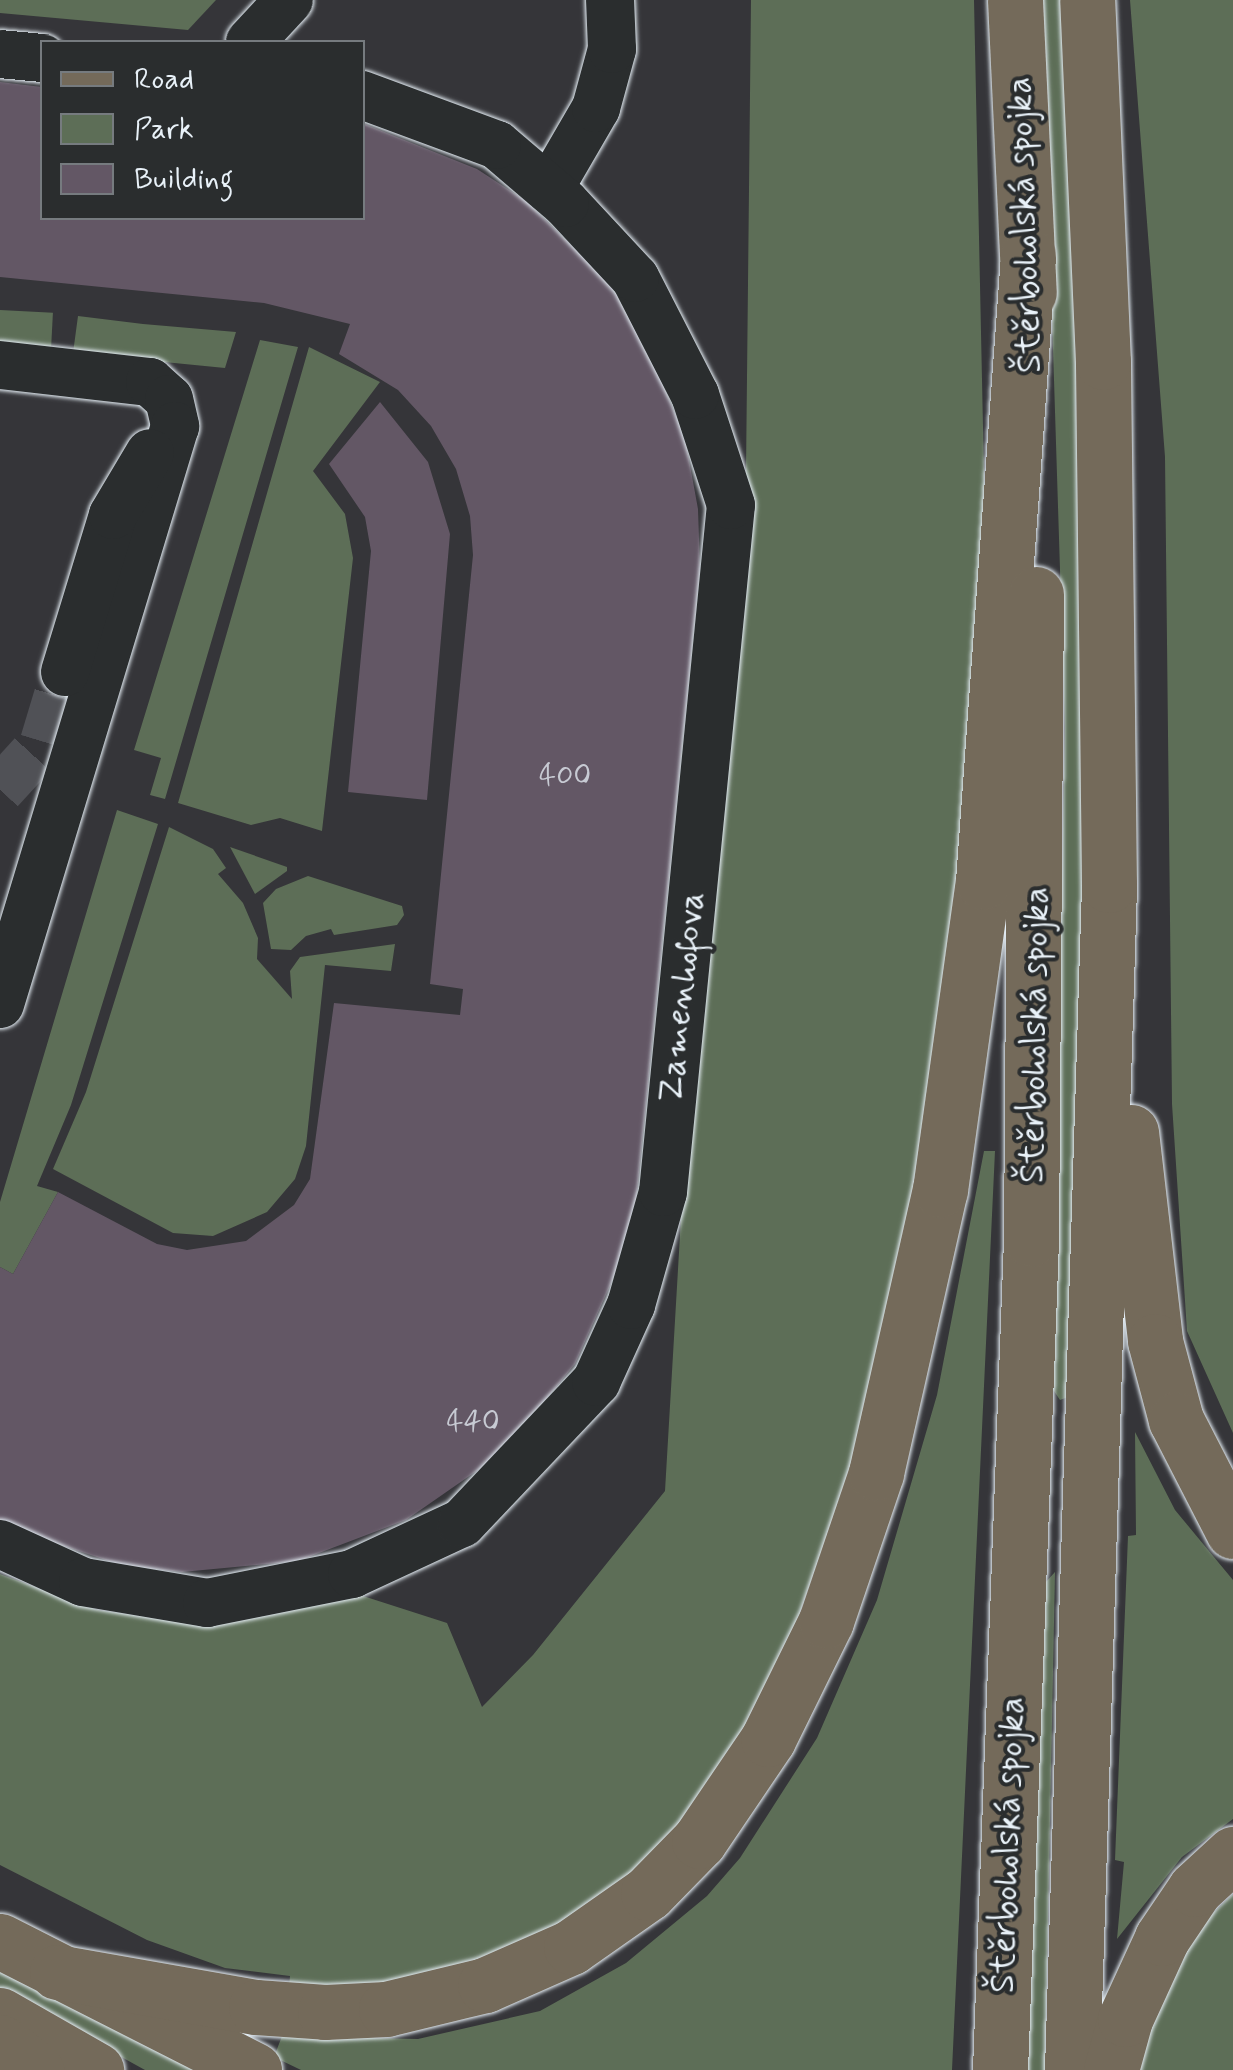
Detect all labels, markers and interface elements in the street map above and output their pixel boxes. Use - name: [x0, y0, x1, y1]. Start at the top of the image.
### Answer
- legend: [40, 40, 365, 220]
- text: Road: [134, 60, 194, 99]
- street label: Štěrboholská spojka: [999, 76, 1051, 374]
- text: Park: [134, 110, 194, 149]
- text: Building: [134, 160, 233, 199]
- house number: 400: [539, 758, 591, 794]
- street label: Štěrboholská spojka: [1011, 886, 1059, 1184]
- street label: Zamenhofova: [650, 889, 714, 1105]
- house number: 440: [446, 1404, 500, 1440]
- street label: Štěrboholská spojka: [982, 1696, 1034, 1994]

